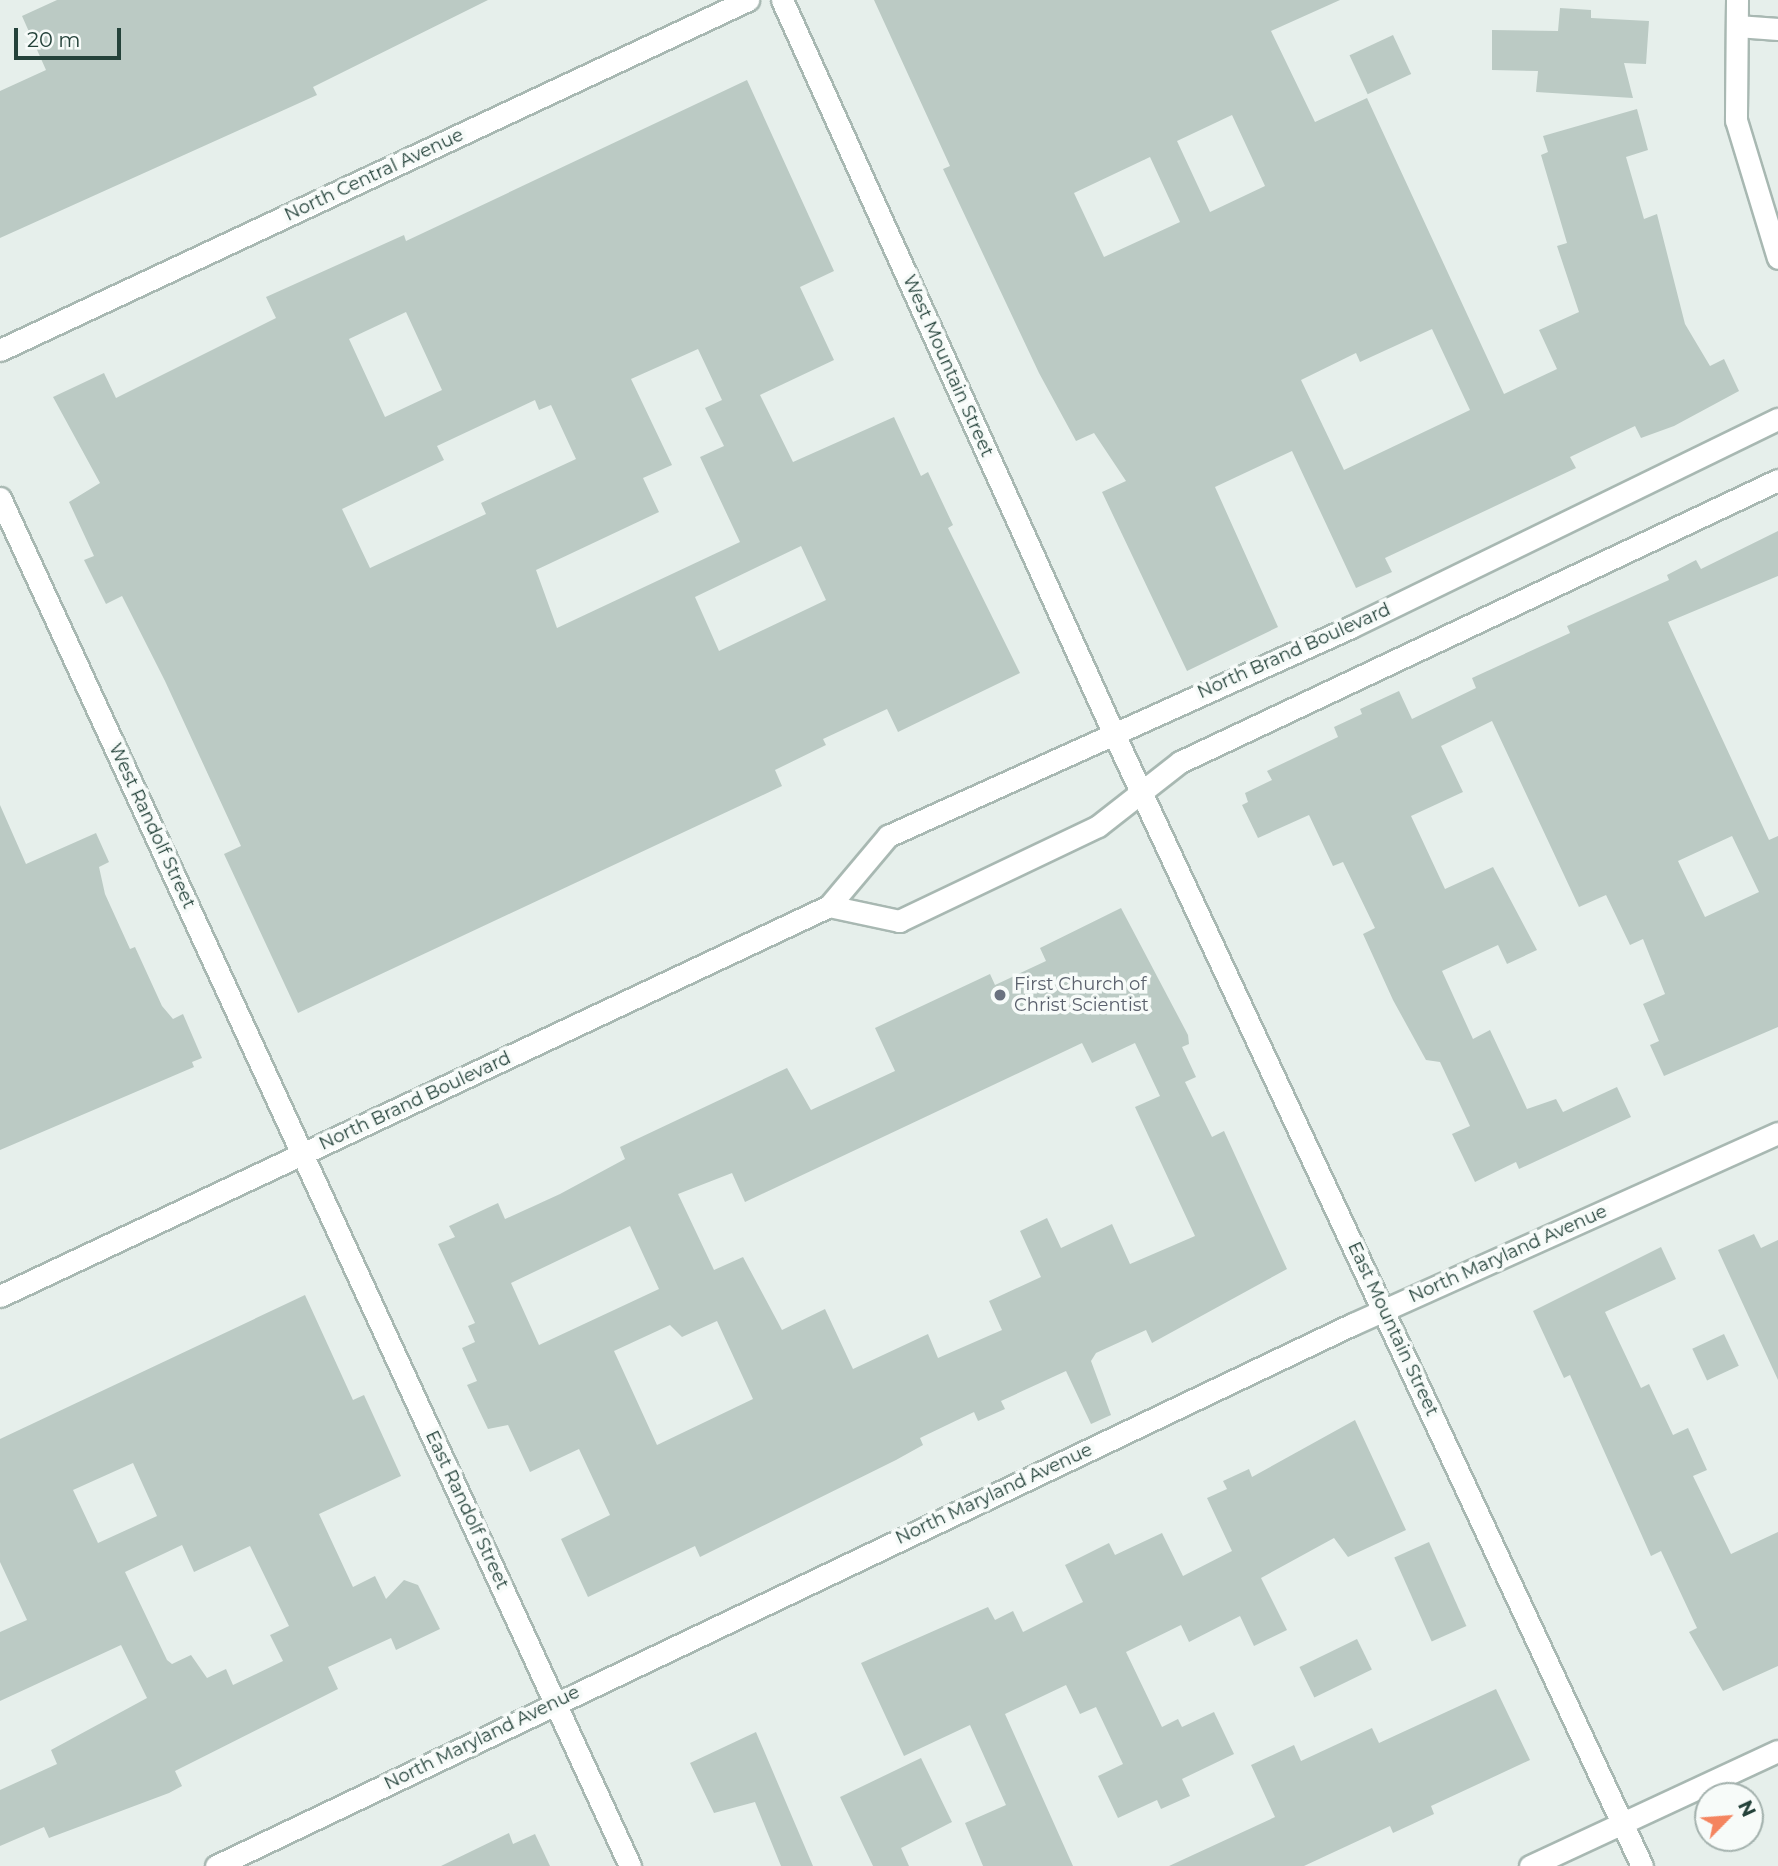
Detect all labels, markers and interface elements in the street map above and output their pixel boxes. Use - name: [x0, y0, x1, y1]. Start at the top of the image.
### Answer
- scale bar: [18, 14, 124, 58]
- text: 20 m: [27, 27, 81, 52]
- street label: North Central Avenue: [281, 124, 467, 226]
- street label: West Mountain Street: [898, 272, 998, 460]
- street label: North Brand Boulevard: [1194, 599, 1394, 703]
- street label: West Randolf Street: [104, 740, 200, 912]
- place label: First Church of Christ Scientist: [1014, 974, 1149, 1016]
- marker: First Church of Christ Scientist: [992, 987, 1008, 1003]
- street label: North Brand Boulevard: [316, 1047, 514, 1155]
- street label: North Maryland Avenue: [1406, 1200, 1610, 1308]
- street label: East Mountain Street: [1343, 1238, 1443, 1420]
- street label: East Randolf Street: [421, 1427, 513, 1593]
- street label: North Maryland Avenue: [892, 1439, 1096, 1549]
- street label: North Maryland Avenue: [381, 1681, 583, 1795]
- north arrow: [1694, 1782, 1764, 1852]
- text: N: [1733, 1797, 1760, 1821]

